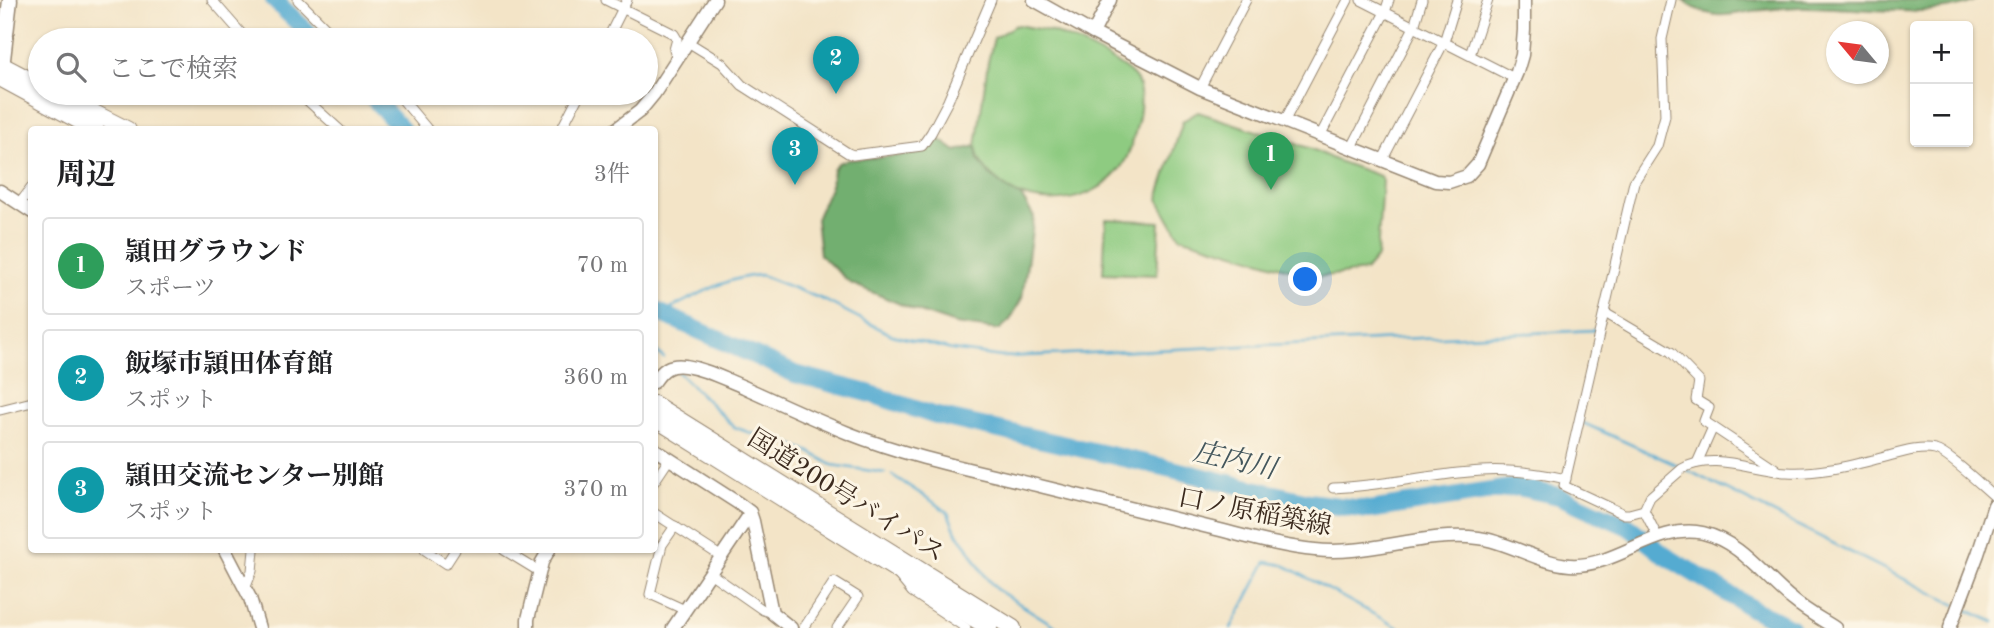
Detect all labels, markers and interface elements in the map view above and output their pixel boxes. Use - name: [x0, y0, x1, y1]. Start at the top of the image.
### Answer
- north arrow: [1826, 21, 1889, 84]
- map controls: [1910, 21, 1973, 147]
- button: +: [1910, 21, 1973, 84]
- search box: [28, 28, 658, 105]
- pin: 2: [813, 36, 859, 94]
- icon: search: [52, 48, 90, 86]
- text: ここで検索: [108, 57, 238, 83]
- button: −: [1910, 84, 1973, 147]
- pin: 3: [772, 127, 818, 185]
- pin: 1: [1248, 132, 1294, 190]
- text: 周辺: [56, 161, 116, 191]
- text: 3件: [594, 163, 630, 186]
- text: 頴田グラウンド: [125, 240, 307, 266]
- text: 1: [74, 254, 88, 277]
- text: 70 m: [577, 254, 628, 277]
- your location: [1288, 262, 1322, 296]
- text: スポーツ: [125, 277, 216, 300]
- text: 飯塚市頴田体育館: [125, 352, 333, 378]
- text: 2: [74, 366, 88, 389]
- text: 360 m: [563, 366, 628, 389]
- text: スポット: [125, 389, 217, 412]
- street label: 国道200号バイパス: [743, 424, 950, 568]
- water label: 庄内川: [1190, 436, 1282, 486]
- text: 頴田交流センター別館: [125, 464, 384, 490]
- text: 3: [74, 478, 88, 501]
- text: 370 m: [563, 478, 628, 501]
- street label: 口ノ原稲築線: [1176, 483, 1334, 541]
- text: スポット: [125, 501, 217, 524]

